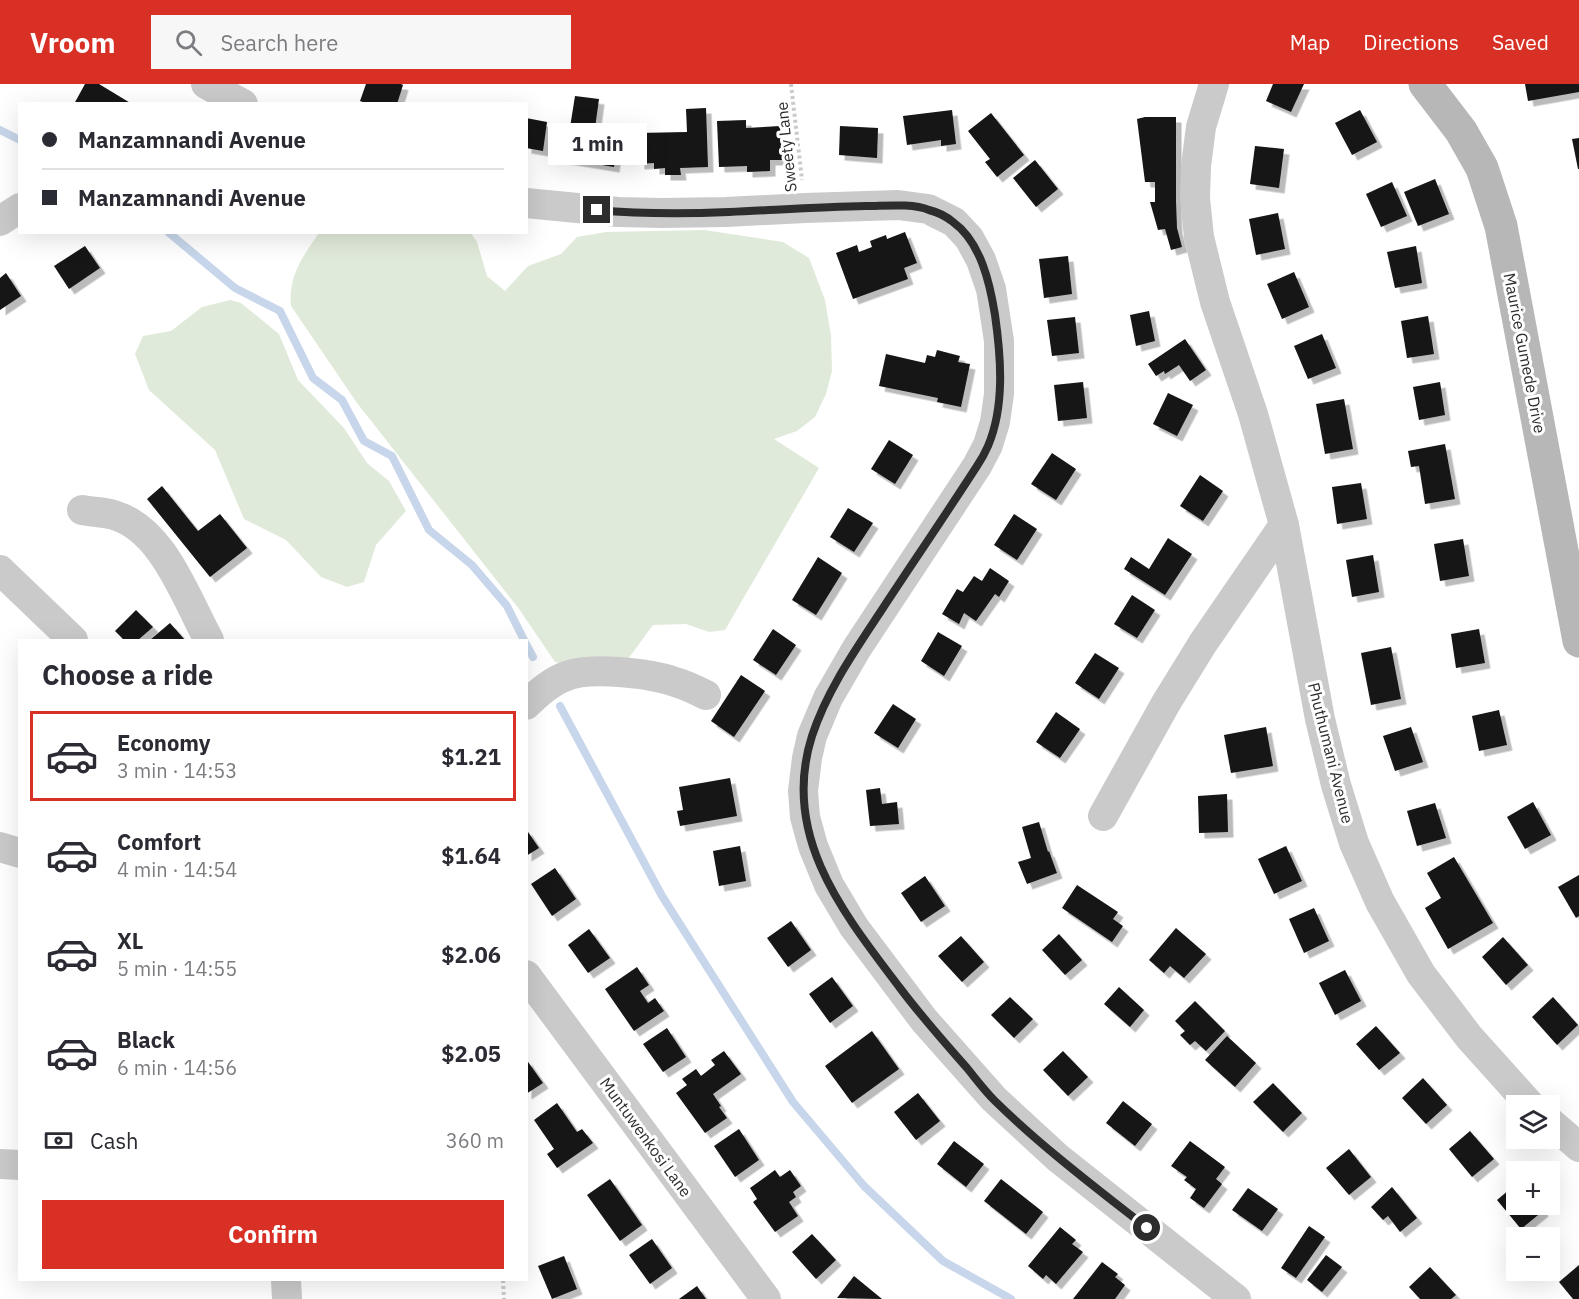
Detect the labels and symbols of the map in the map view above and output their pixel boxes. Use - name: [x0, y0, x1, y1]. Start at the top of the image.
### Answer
- street label: Sweety Lane: [771, 101, 801, 193]
- callout: 1 min: [548, 123, 646, 165]
- route end: [583, 196, 610, 223]
- street label: Maurice Gumede Drive: [1500, 271, 1550, 435]
- street label: Phuthumani Avenue: [1304, 680, 1358, 826]
- street label: Muntuwenkosi Lane: [596, 1073, 696, 1201]
- route start: [1133, 1214, 1160, 1241]

